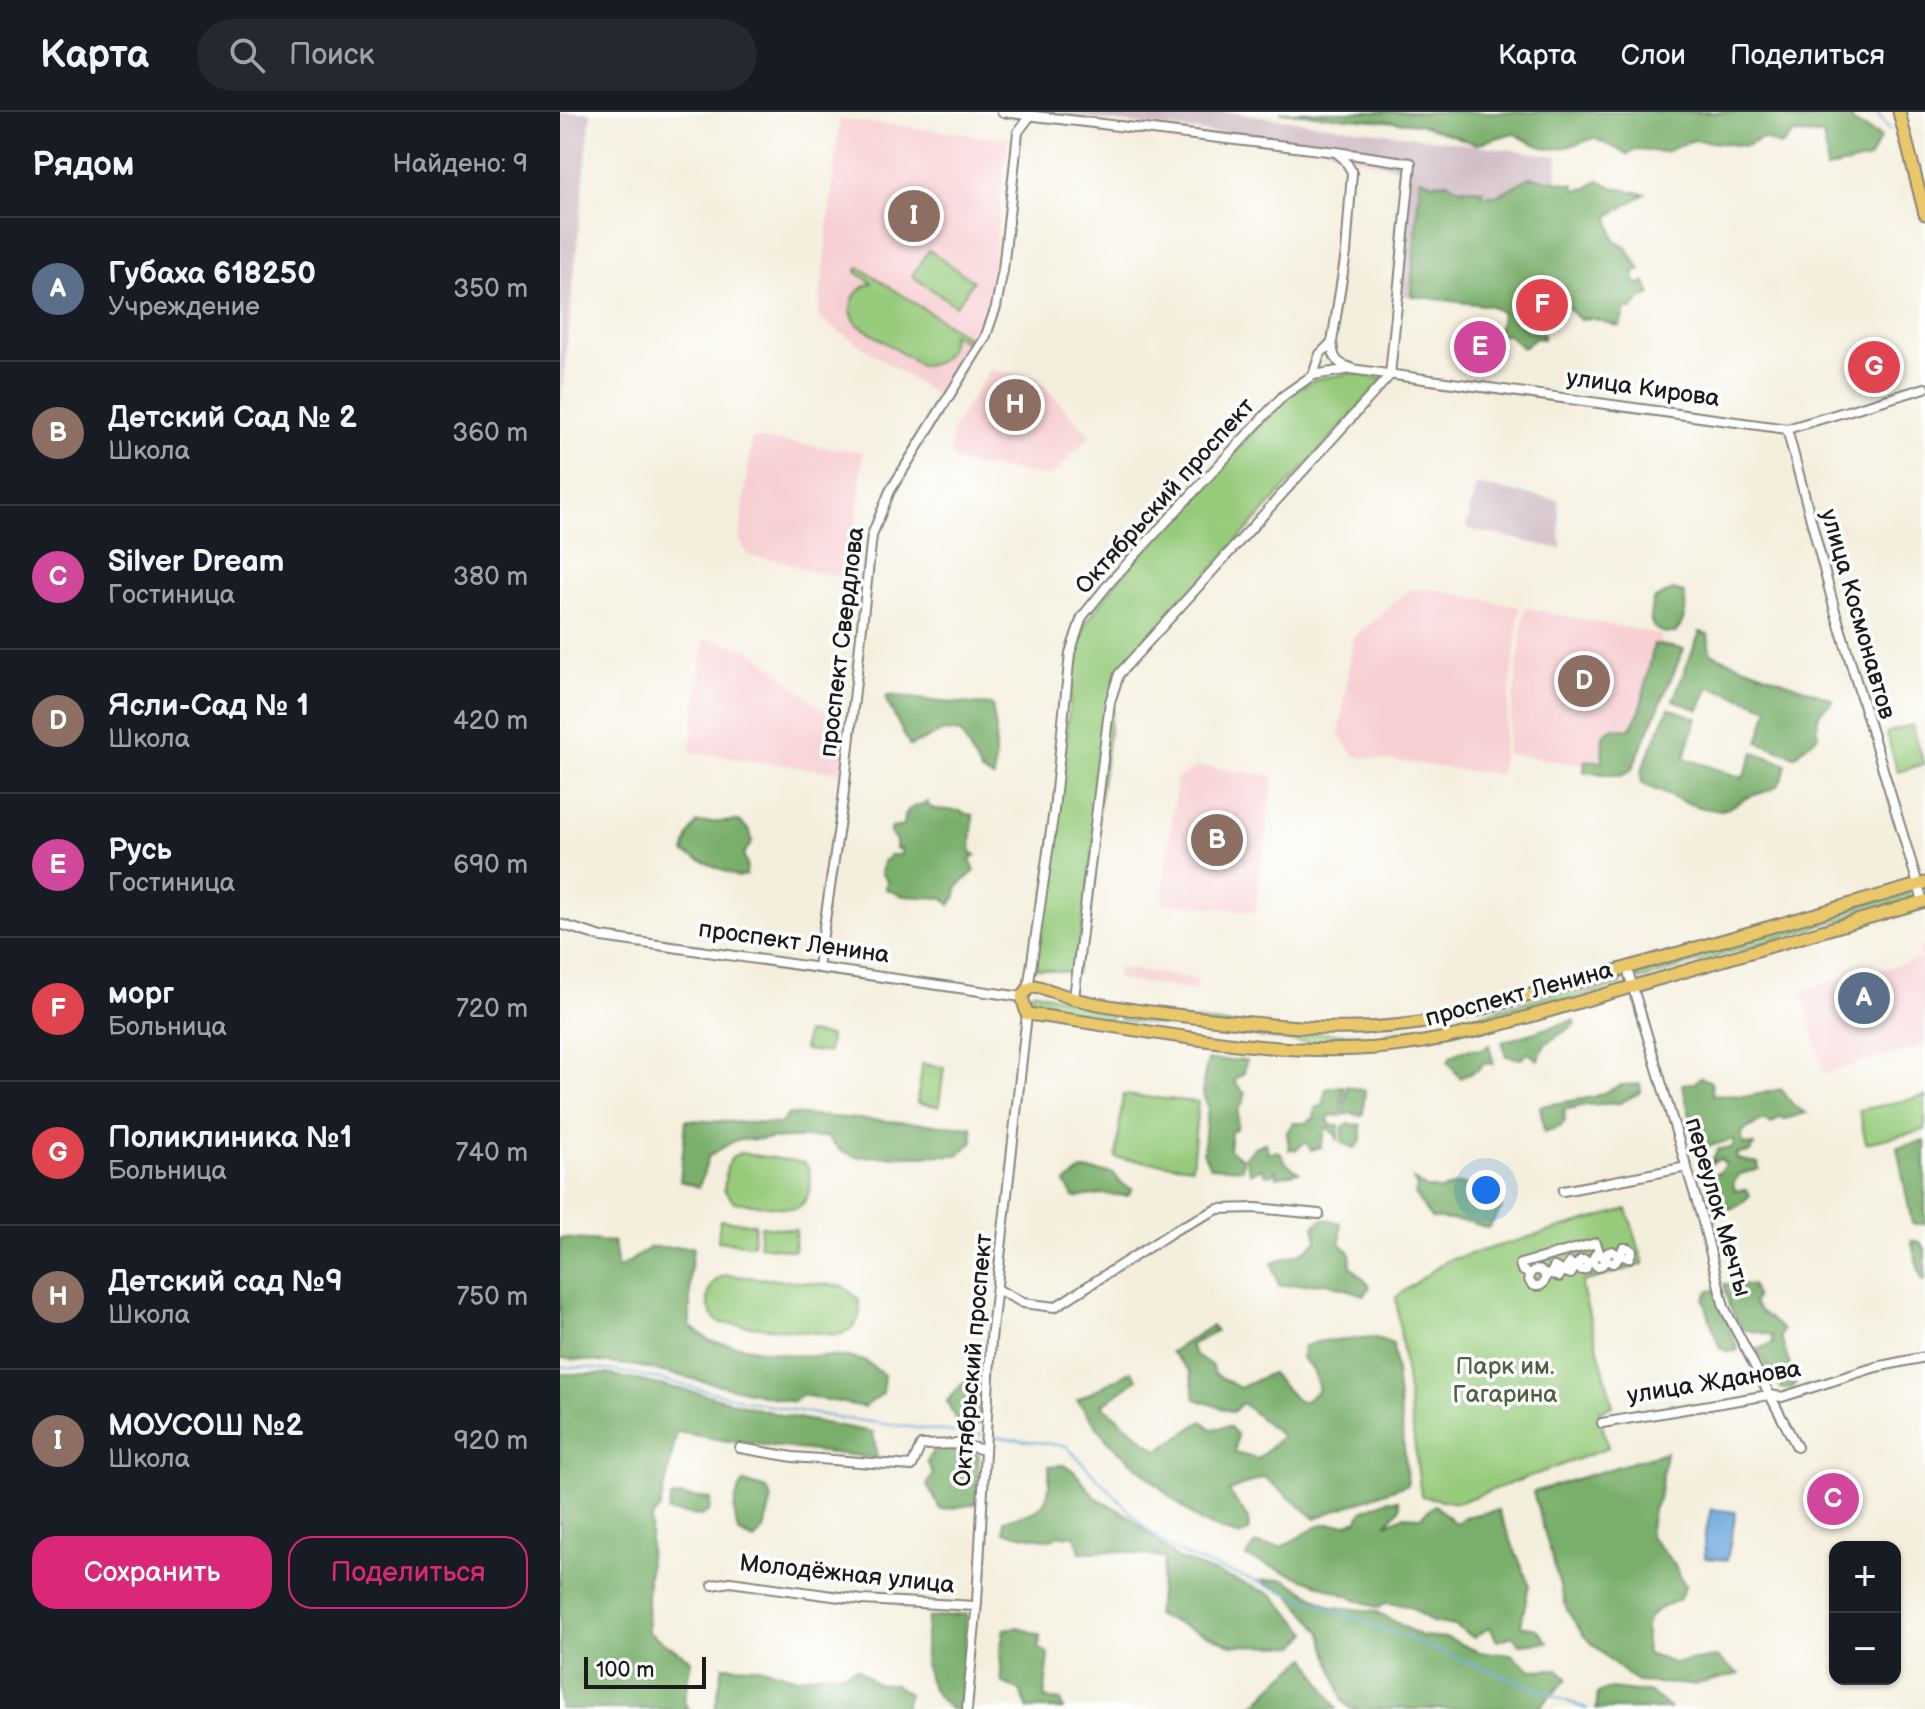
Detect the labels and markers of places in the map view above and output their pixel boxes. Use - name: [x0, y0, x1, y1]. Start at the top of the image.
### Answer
- pin: I: [888, 186, 940, 246]
- pin: F: [1516, 275, 1568, 335]
- pin: E: [1454, 317, 1506, 377]
- pin: G: [1848, 337, 1900, 397]
- pin: H: [989, 375, 1041, 435]
- pin: D: [1558, 651, 1610, 711]
- pin: B: [1191, 810, 1243, 870]
- pin: A: [1838, 968, 1890, 1028]
- pin: C: [1807, 1469, 1859, 1529]

